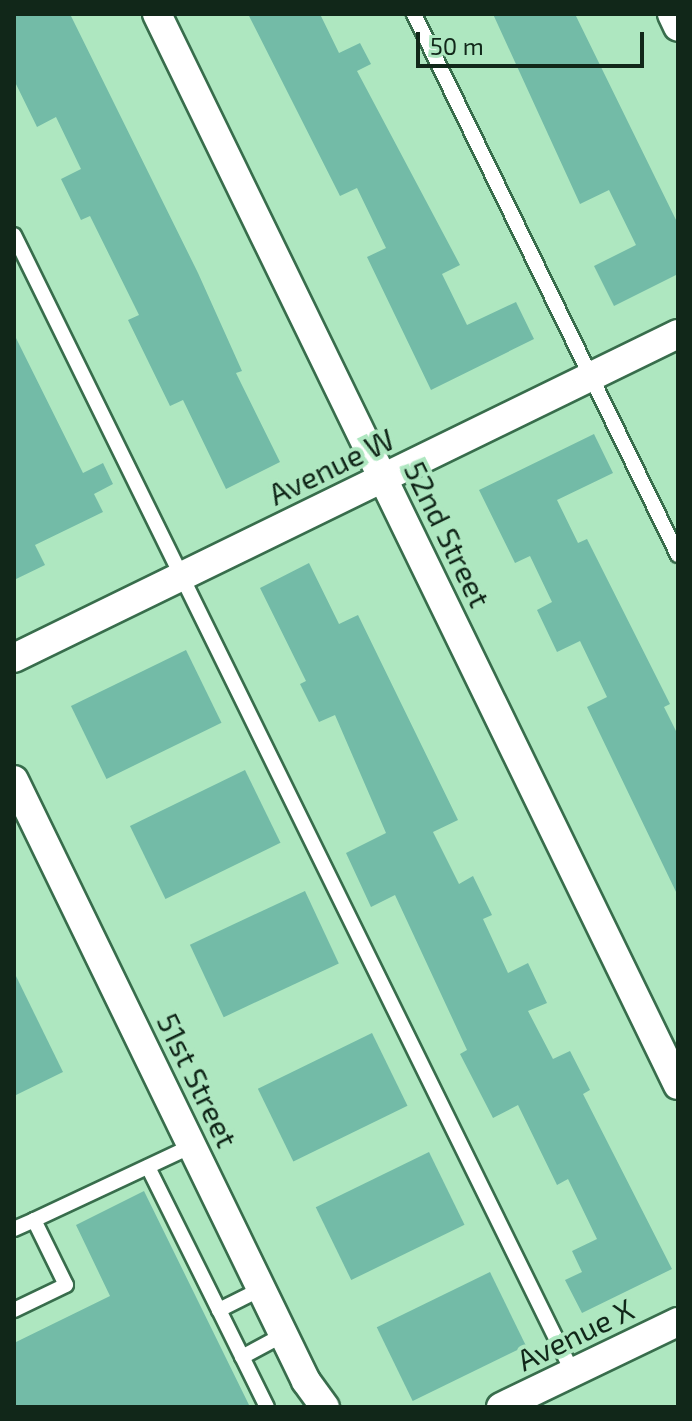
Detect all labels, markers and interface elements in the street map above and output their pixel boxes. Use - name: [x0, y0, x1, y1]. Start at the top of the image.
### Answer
- scale bar: [420, 16, 648, 66]
- text: 50 m: [430, 31, 484, 60]
- street label: Avenue W: [262, 420, 400, 512]
- street label: 52nd Street: [397, 455, 499, 613]
- street label: 51st Street: [150, 1007, 246, 1153]
- street label: Avenue X: [511, 1290, 639, 1378]

